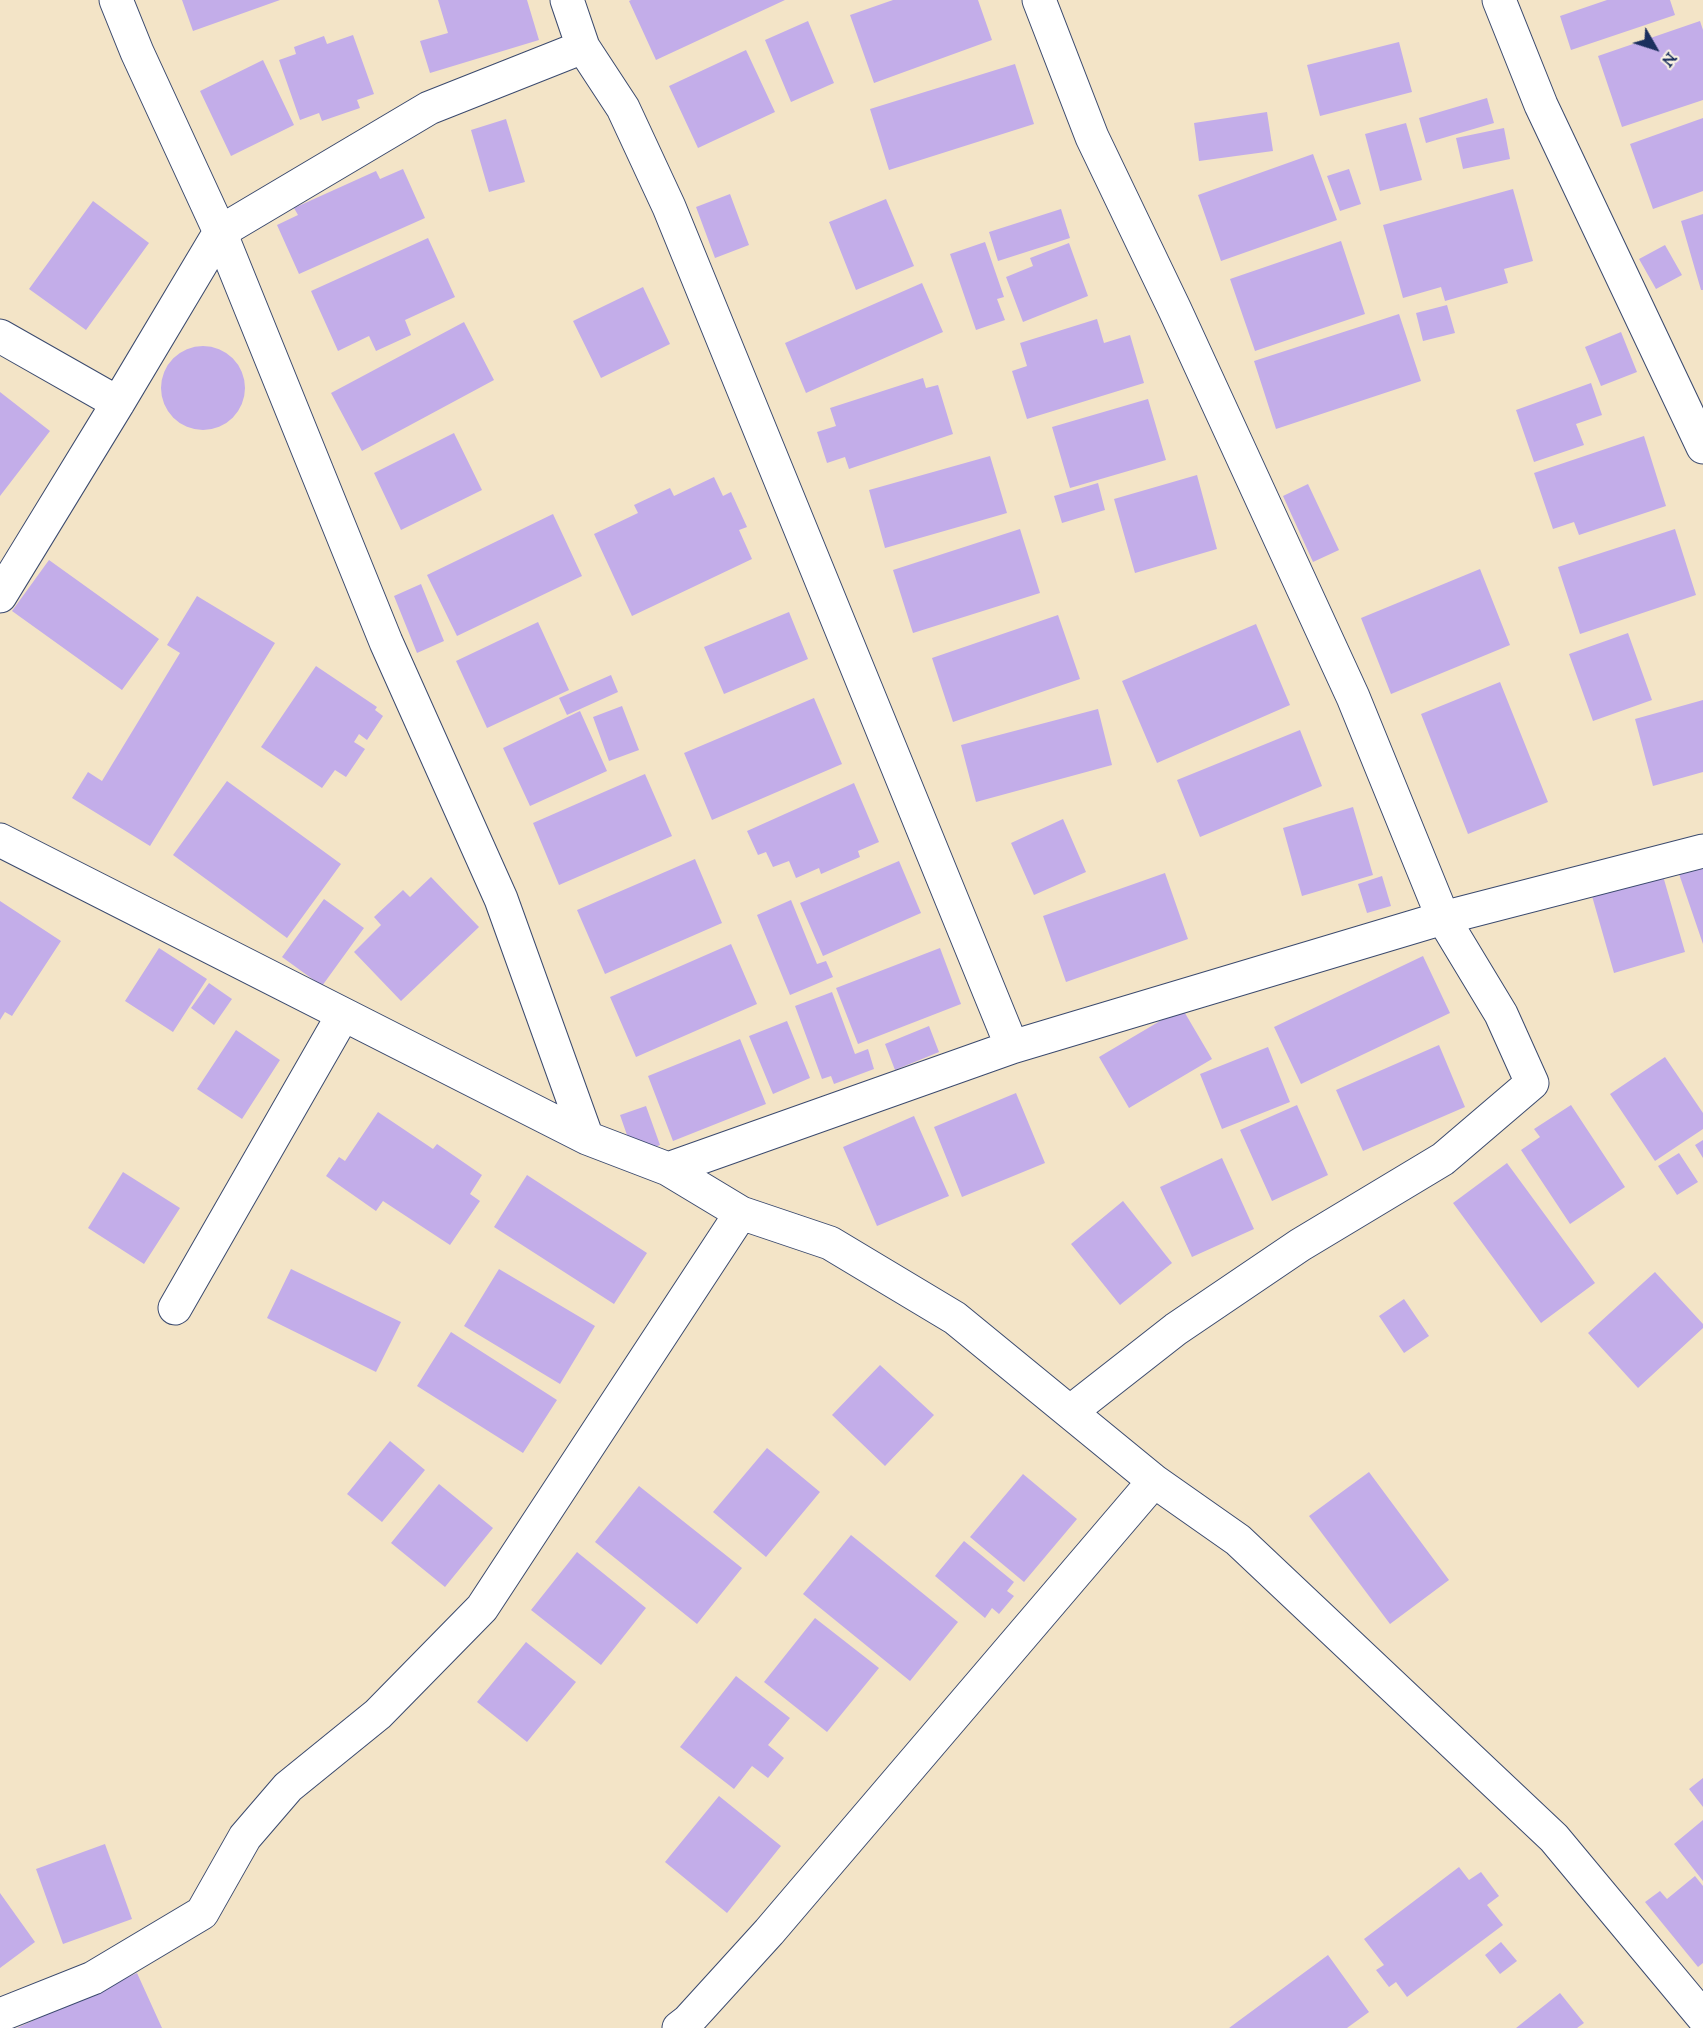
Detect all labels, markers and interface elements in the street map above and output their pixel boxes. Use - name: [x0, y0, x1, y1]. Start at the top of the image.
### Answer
- north arrow: [1625, 18, 1685, 78]
- text: N: [1657, 48, 1681, 71]

